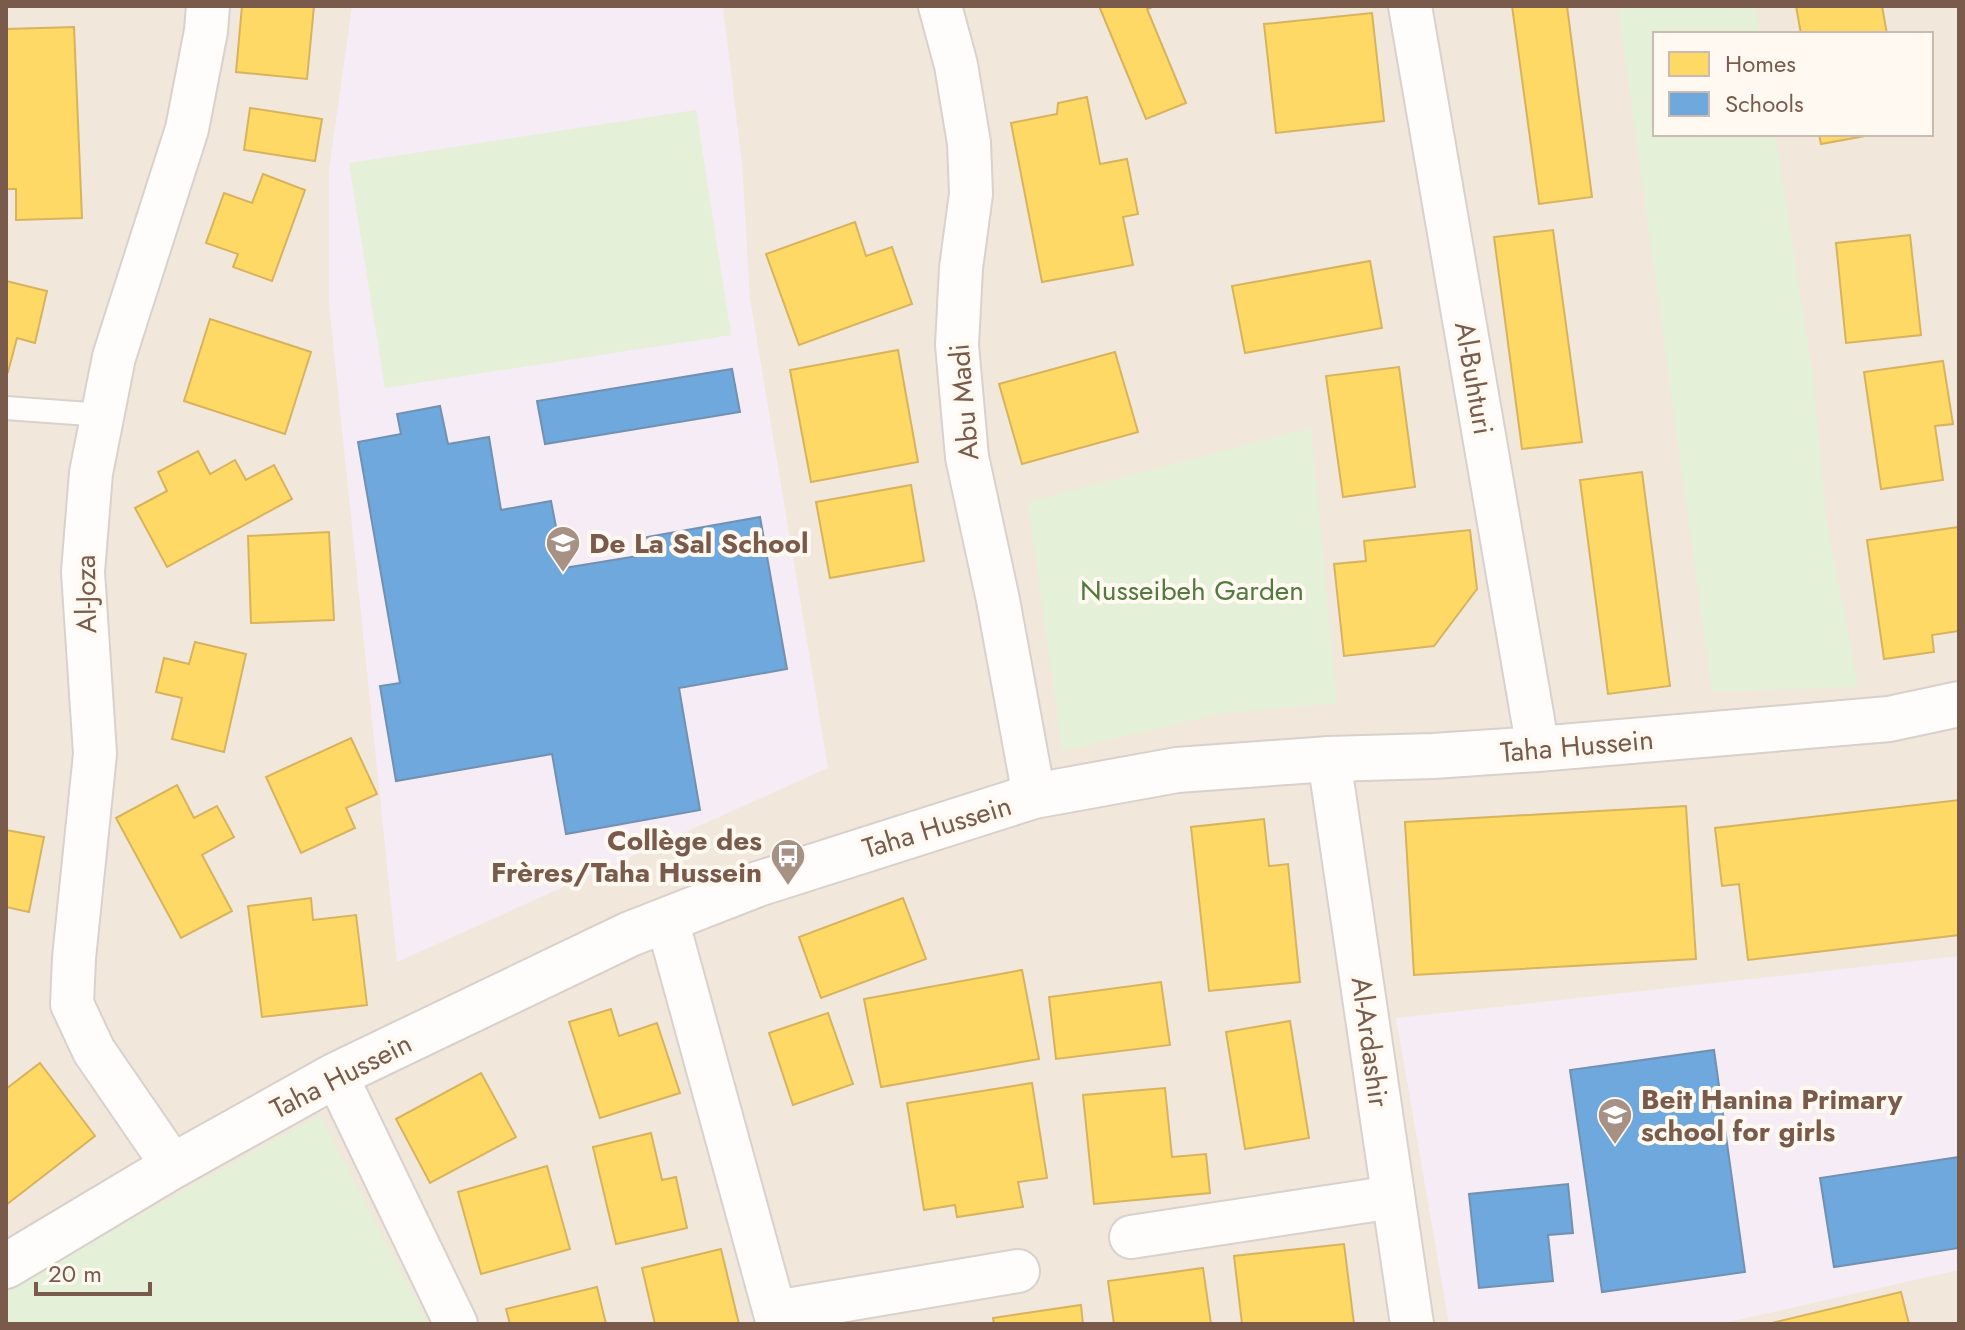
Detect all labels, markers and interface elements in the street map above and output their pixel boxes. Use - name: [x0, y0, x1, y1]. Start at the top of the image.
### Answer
- legend: [1653, 32, 1933, 136]
- text: Homes: [1725, 46, 1796, 81]
- text: Schools: [1725, 86, 1804, 121]
- street label: Al-Buhturi: [1444, 318, 1504, 438]
- street label: Abu Madi: [938, 342, 990, 462]
- place label: De La Sal School: [589, 523, 809, 564]
- school or university icon: De La Sal School: [544, 524, 582, 574]
- street label: Al-Joza: [65, 554, 107, 634]
- park label: Nusseibeh Garden: [1080, 570, 1304, 611]
- street label: Taha Hussein: [1499, 719, 1655, 773]
- street label: Taha Hussein: [857, 785, 1017, 869]
- place label: Collège des Frères/Taha Hussein: [491, 820, 762, 893]
- bus stop icon: Collège des Frères/Taha Hussein: [769, 837, 807, 887]
- street label: Al-Ardashir: [1341, 974, 1399, 1110]
- street label: Taha Hussein: [263, 1023, 419, 1129]
- place label: Beit Hanina Primary school for girls: [1641, 1079, 1903, 1152]
- school or university icon: Beit Hanina Primary school for girls: [1596, 1096, 1634, 1146]
- scale bar: [36, 1246, 150, 1296]
- text: 20 m: [48, 1256, 102, 1291]

